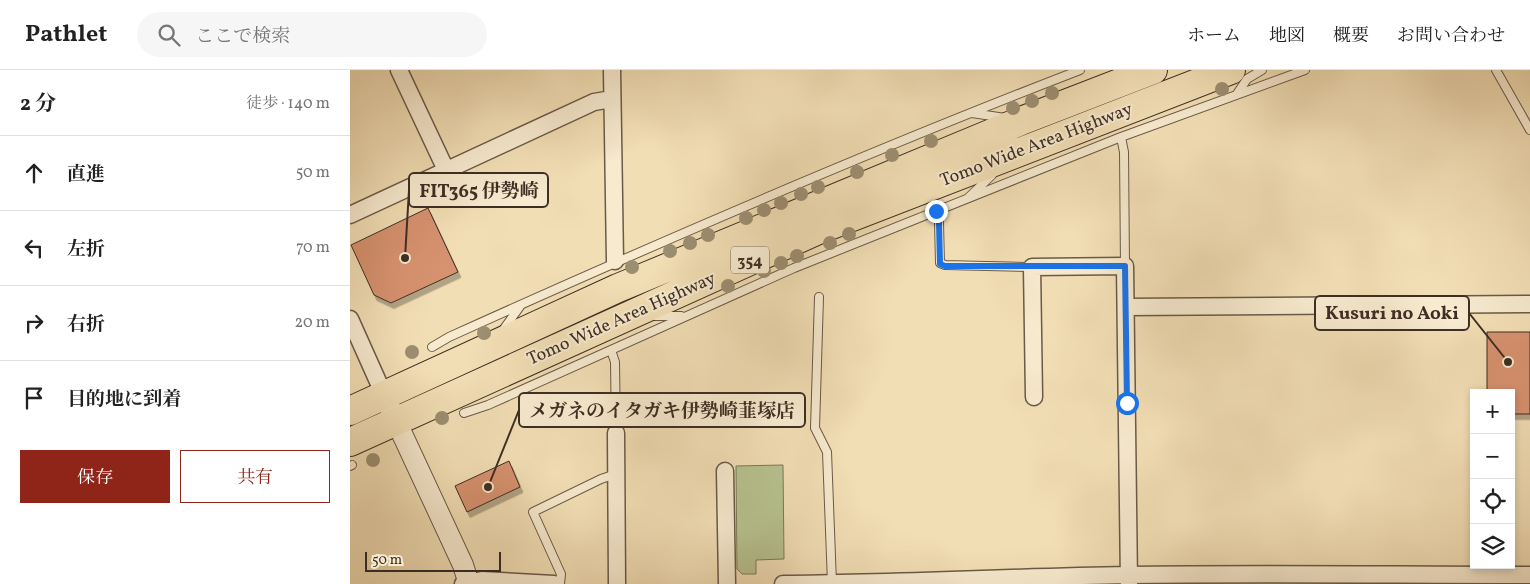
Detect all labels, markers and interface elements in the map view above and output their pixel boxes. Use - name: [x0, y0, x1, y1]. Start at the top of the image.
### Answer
- search box: [137, 12, 487, 57]
- text: Pathlet: [25, 18, 107, 52]
- icon: search: [155, 21, 183, 49]
- text: ここで検索: [195, 24, 290, 50]
- text: ホーム: [1187, 24, 1241, 49]
- text: 地図: [1269, 24, 1305, 49]
- text: 概要: [1333, 24, 1369, 49]
- text: お問い合わせ: [1397, 24, 1505, 49]
- text: 2 分: [20, 90, 56, 119]
- text: 徒歩 · 140 m: [246, 93, 330, 115]
- street label: Tomo Wide Area Highway: [937, 97, 1137, 194]
- icon: ahead: [20, 159, 48, 187]
- text: 直進: [67, 162, 105, 188]
- text: 50 m: [296, 162, 330, 184]
- callout: FIT365 伊勢崎: [409, 173, 548, 207]
- text: FIT365 伊勢崎: [419, 179, 539, 205]
- route end: [925, 200, 948, 223]
- icon: left: [20, 234, 48, 262]
- text: 左折: [67, 237, 105, 263]
- text: 70 m: [296, 237, 330, 259]
- road number: 354: [731, 246, 769, 274]
- street label: Tomo Wide Area Highway: [523, 266, 720, 372]
- callout: Kusuri no Aoki: [1315, 296, 1469, 330]
- text: Kusuri no Aoki: [1325, 301, 1459, 327]
- icon: right: [20, 309, 48, 337]
- text: 右折: [67, 312, 105, 338]
- text: 20 m: [295, 312, 330, 334]
- icon: arrive: [20, 384, 48, 412]
- text: 目的地に到着: [67, 387, 181, 413]
- map controls: [1470, 389, 1515, 569]
- button: +: [1470, 389, 1515, 434]
- route start: [1116, 392, 1139, 415]
- callout: メガネのイタガキ伊勢崎韮塚店: [519, 393, 805, 427]
- text: メガネのイタガキ伊勢崎韮塚店: [529, 399, 795, 425]
- button: −: [1470, 434, 1515, 479]
- button: 保存: [20, 450, 170, 503]
- button: 共有: [180, 450, 330, 503]
- button: locate: [1470, 479, 1515, 524]
- button: layers: [1470, 524, 1515, 569]
- scale bar: [365, 549, 501, 572]
- text: 50 m: [372, 551, 402, 570]

